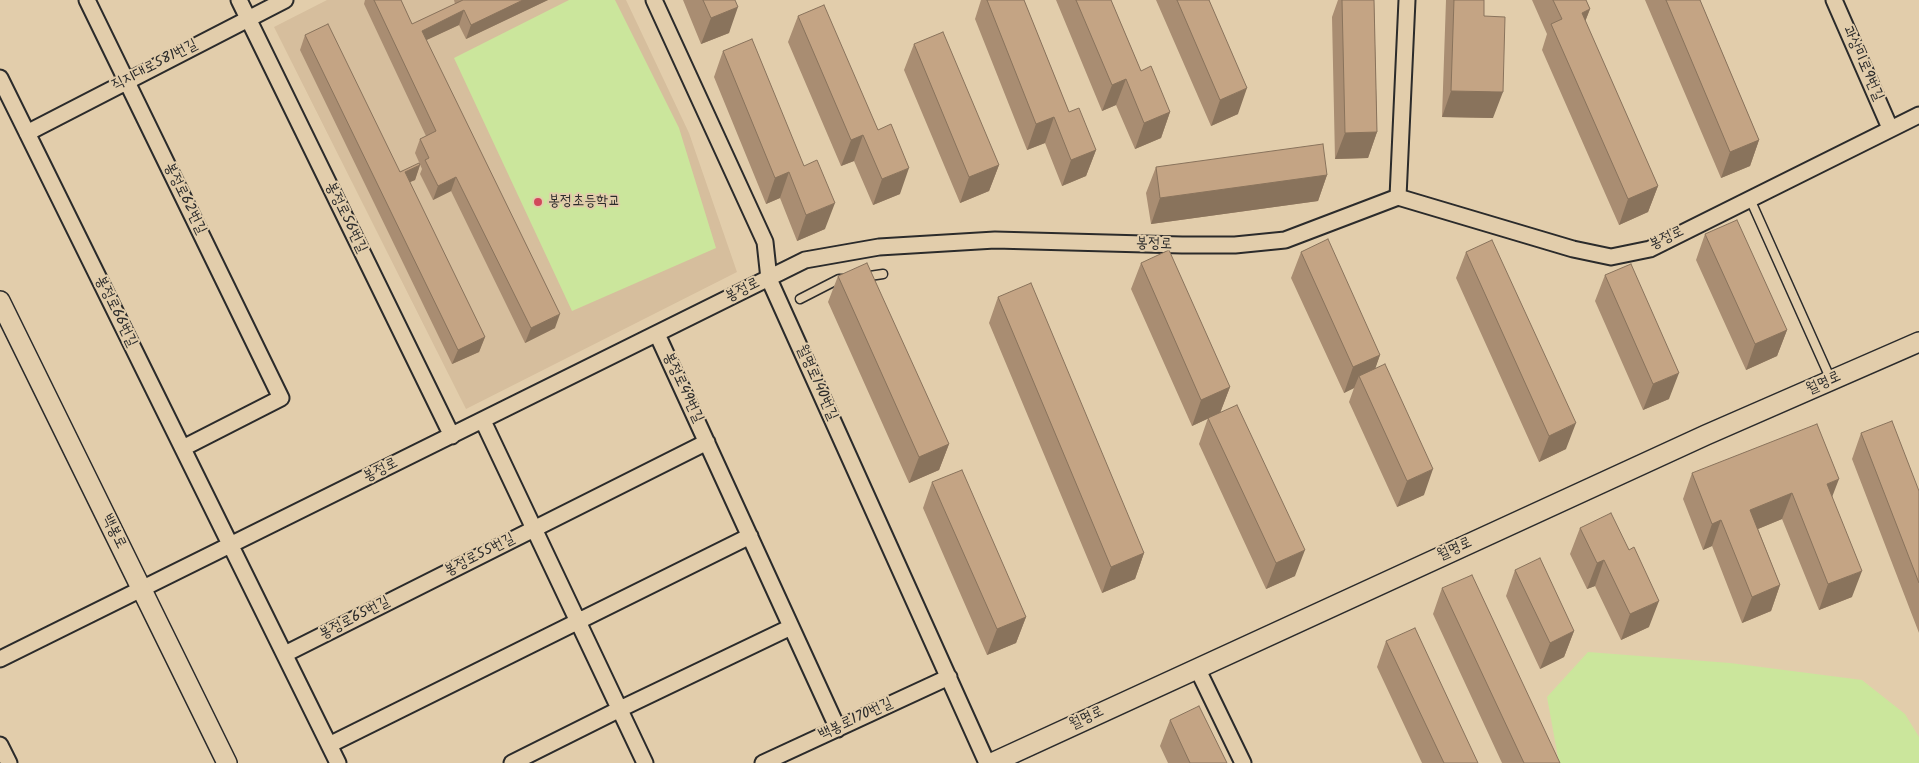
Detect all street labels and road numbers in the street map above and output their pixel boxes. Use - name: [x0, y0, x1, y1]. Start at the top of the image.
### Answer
- street label: 과상미로9번길: [1838, 24, 1886, 104]
- street label: 직지대로581번길: [109, 37, 201, 95]
- street label: 봉정로62번길: [159, 160, 209, 238]
- street label: 봉정로56번길: [320, 180, 370, 256]
- street label: 봉정로: [1647, 223, 1687, 255]
- street label: 봉정로: [1136, 235, 1172, 255]
- street label: 봉정로66번길: [90, 273, 140, 351]
- street label: 봉정로: [723, 275, 763, 307]
- street label: 월명로140번길: [791, 342, 841, 424]
- street label: 봉정로49번길: [658, 350, 706, 426]
- street label: 월명로: [1804, 368, 1844, 400]
- street label: 봉정로: [361, 455, 401, 487]
- street label: 백봉로: [97, 512, 129, 552]
- street label: 봉정로55번길: [442, 531, 518, 581]
- street label: 월명로: [1435, 534, 1475, 566]
- street label: 봉정로65번길: [317, 594, 393, 644]
- street label: 백봉로170번길: [816, 695, 896, 745]
- street label: 월명로: [1067, 703, 1107, 735]

